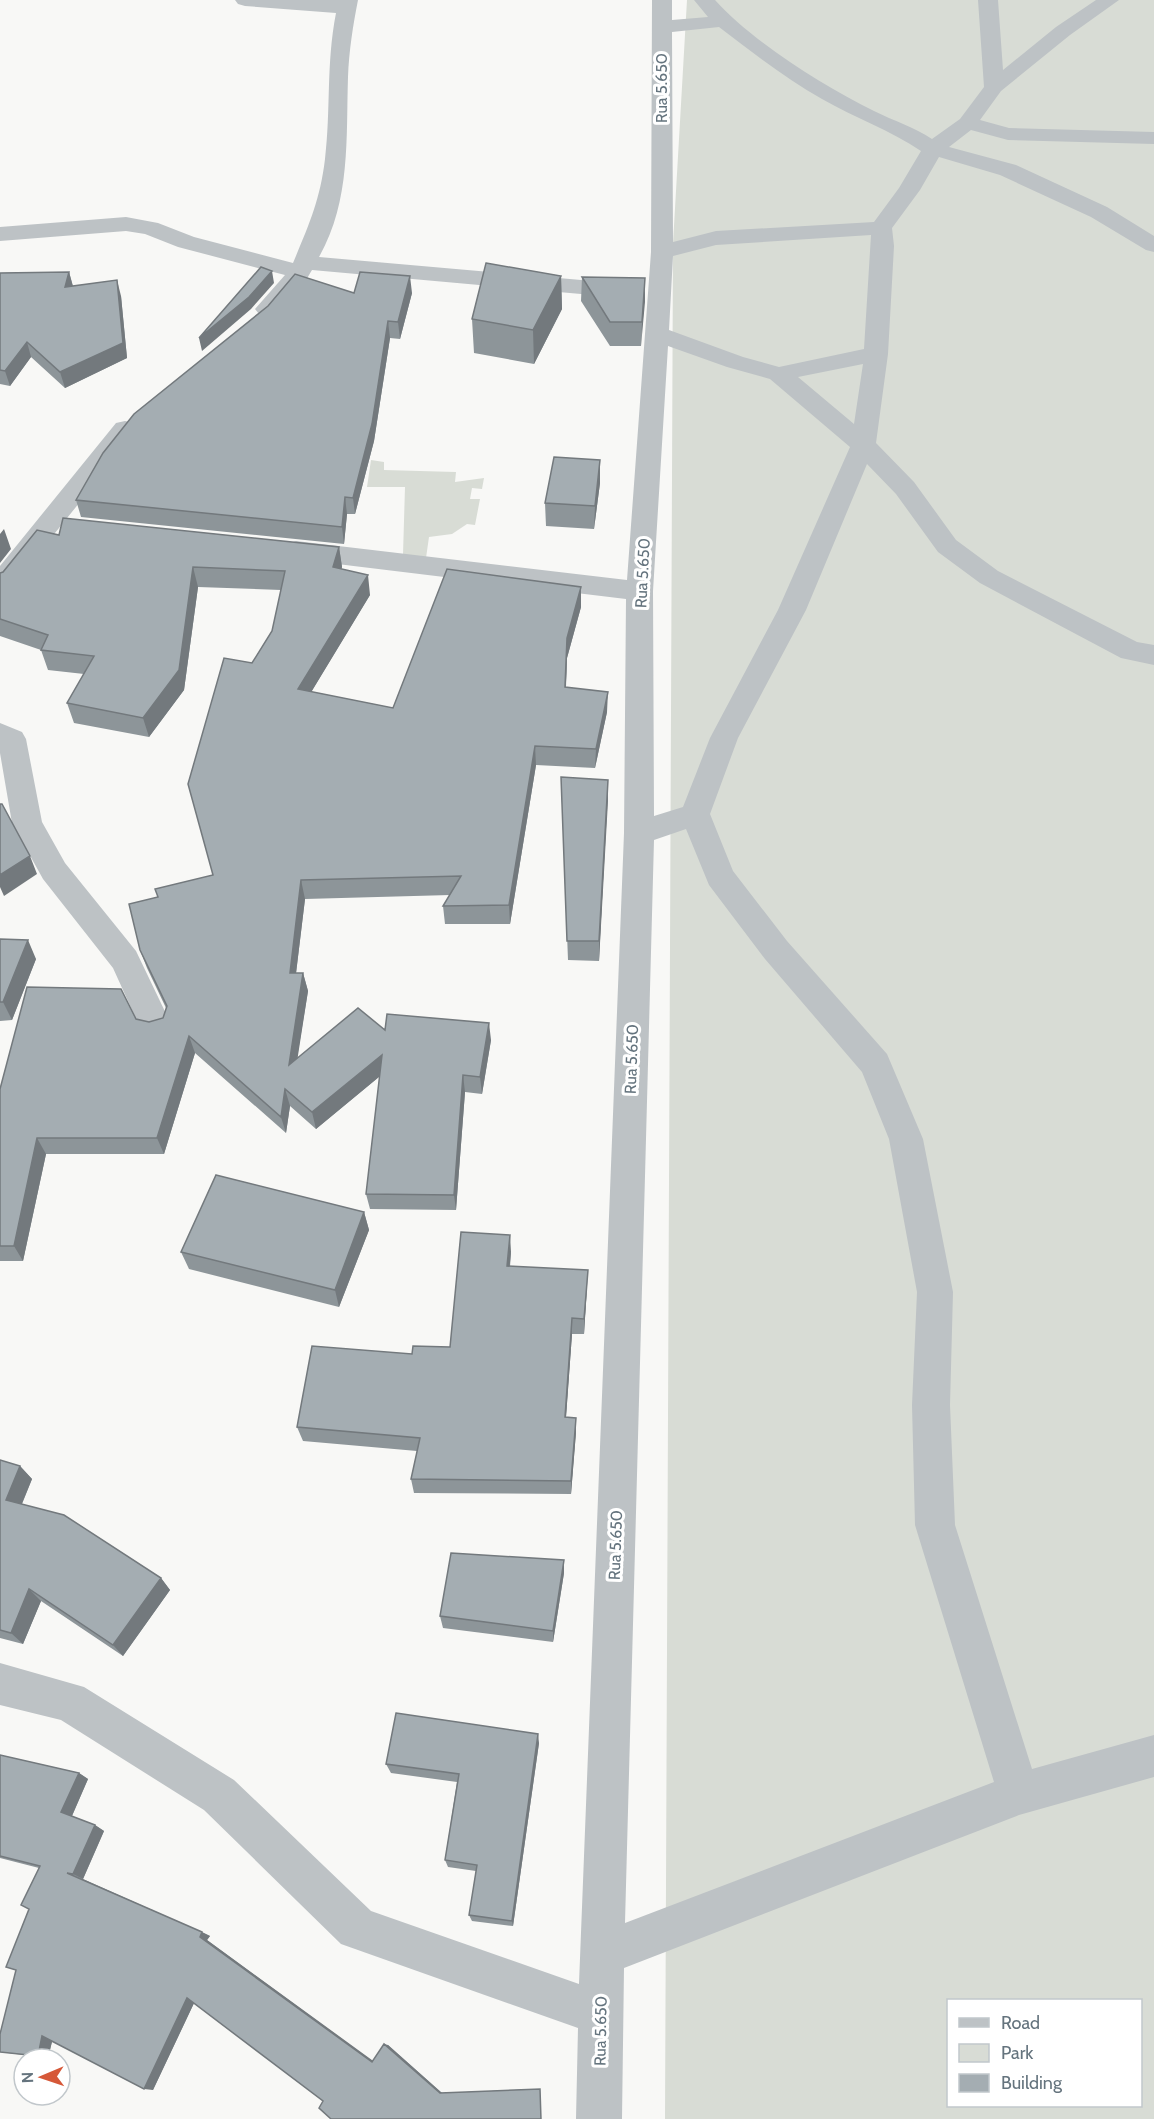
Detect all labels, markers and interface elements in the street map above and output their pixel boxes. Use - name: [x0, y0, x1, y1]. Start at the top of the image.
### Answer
- street label: Rua 5.650: [652, 53, 671, 123]
- street label: Rua 5.650: [631, 538, 654, 608]
- street label: Rua 5.650: [621, 1024, 642, 1094]
- street label: Rua 5.650: [605, 1510, 626, 1580]
- street label: Rua 5.650: [590, 1996, 611, 2066]
- legend: [947, 1999, 1142, 2107]
- text: Road: [1001, 2012, 1040, 2034]
- text: Park: [1001, 2042, 1034, 2064]
- north arrow: [12, 2047, 72, 2107]
- text: N: [18, 2072, 37, 2083]
- text: Building: [1001, 2072, 1063, 2094]

